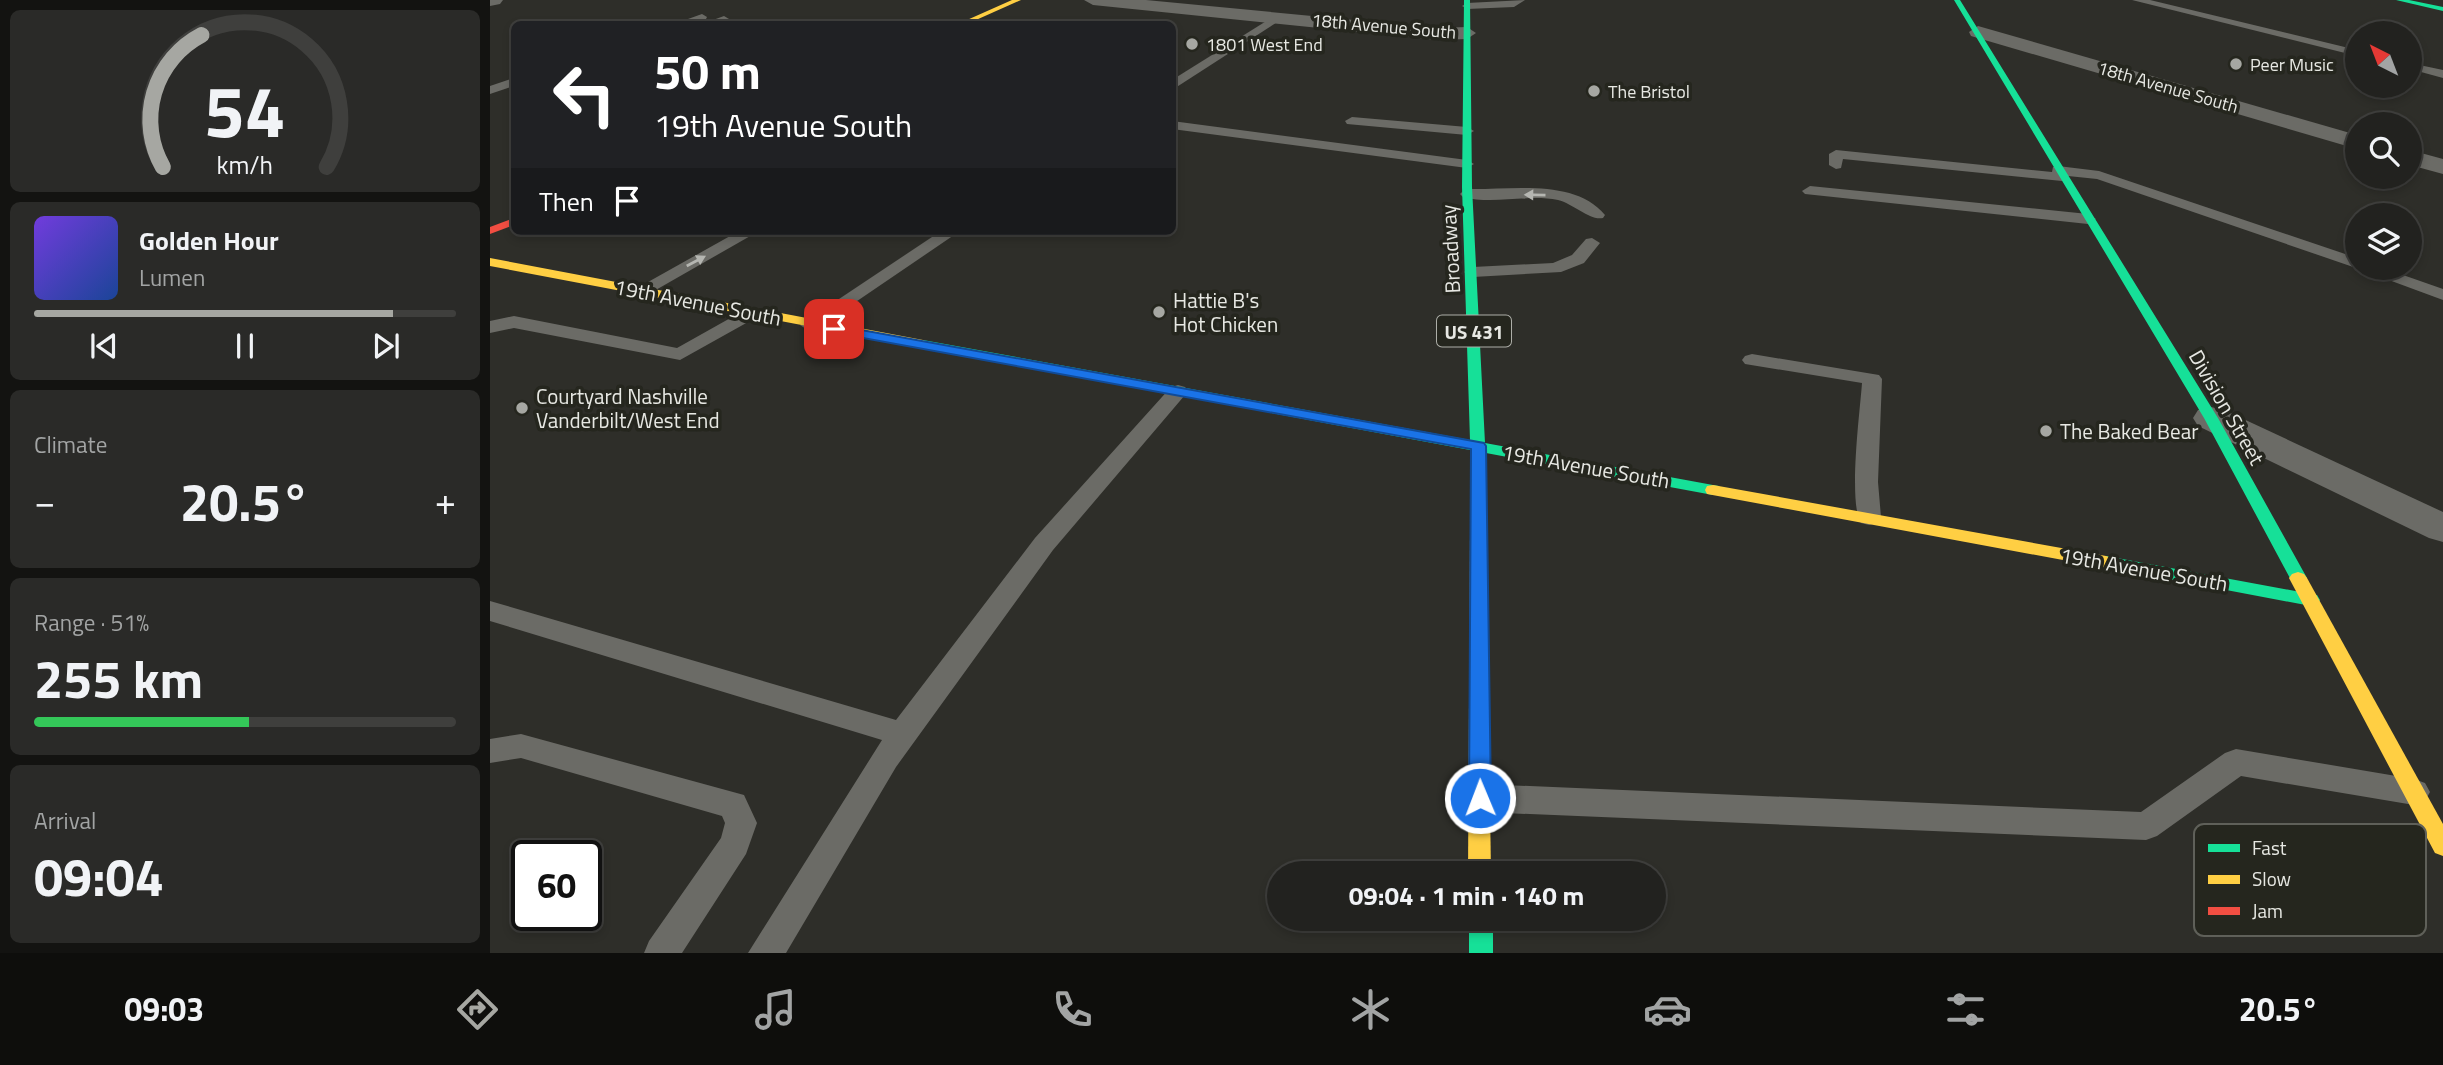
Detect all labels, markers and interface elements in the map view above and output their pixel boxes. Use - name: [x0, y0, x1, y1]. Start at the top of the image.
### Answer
- street label: 18th Avenue South: [1311, 6, 1457, 46]
- north arrow: [2345, 21, 2422, 98]
- map controls: [2345, 21, 2422, 280]
- place label: 1801 West End: [1206, 31, 1323, 58]
- text: 50 m: [654, 33, 761, 108]
- marker: 1801 West End: [1184, 36, 1200, 52]
- icon: left: [539, 49, 630, 140]
- place label: Peer Music: [2250, 51, 2334, 78]
- street label: 18th Avenue South: [2095, 54, 2241, 120]
- text: 54: [204, 55, 286, 165]
- marker: Peer Music: [2228, 56, 2244, 72]
- place label: The Bristol: [1608, 78, 1690, 105]
- marker: The Bristol: [1586, 83, 1602, 99]
- text: 19th Avenue South: [654, 101, 912, 149]
- button: search: [2345, 112, 2422, 189]
- text: km/h: [217, 146, 273, 184]
- text: Then: [539, 182, 594, 221]
- icon: arrive: [608, 182, 646, 220]
- one-way arrow: [1524, 189, 1546, 201]
- button: layers: [2345, 203, 2422, 280]
- street label: Broadway: [1432, 204, 1468, 294]
- text: Golden Hour: [139, 221, 279, 260]
- one-way arrow: [686, 255, 706, 267]
- text: Lumen: [139, 260, 205, 295]
- street label: 19th Avenue South: [612, 270, 784, 334]
- place label: Hattie B's Hot Chicken: [1173, 284, 1278, 340]
- pin: [804, 299, 864, 359]
- marker: Hattie B's Hot Chicken: [1151, 304, 1167, 320]
- icon: arrive: [815, 310, 853, 348]
- road number: US 431: [1437, 316, 1511, 346]
- icon: previous: [85, 327, 123, 365]
- icon: pause: [226, 327, 264, 365]
- icon: next: [367, 327, 405, 365]
- street label: Division Street: [2181, 343, 2273, 471]
- place label: Courtyard Nashville Vanderbilt/West End: [536, 380, 720, 436]
- marker: Courtyard Nashville Vanderbilt/West End: [514, 400, 530, 416]
- place label: The Baked Bear: [2060, 415, 2198, 447]
- marker: The Baked Bear: [2038, 423, 2054, 439]
- text: Climate: [34, 427, 107, 462]
- street label: 19th Avenue South: [1500, 436, 1672, 496]
- text: 20.5°: [180, 462, 310, 541]
- text: −: [34, 472, 55, 530]
- text: +: [435, 472, 456, 530]
- street label: 19th Avenue South: [2058, 539, 2230, 599]
- text: Range · 51%: [34, 605, 149, 640]
- text: 255 km: [34, 639, 203, 718]
- position arrow: [1443, 761, 1517, 835]
- text: Arrival: [34, 803, 96, 838]
- legend: [2194, 824, 2426, 936]
- text: Fast: [2252, 833, 2287, 862]
- text: 09:04: [34, 837, 164, 916]
- speed limit sign: 60: [511, 840, 602, 931]
- text: Slow: [2252, 864, 2291, 893]
- text: 09:04 · 1 min · 140 m: [1349, 876, 1584, 915]
- text: Jam: [2252, 896, 2283, 925]
- text: 09:03: [124, 985, 204, 1033]
- icon: directions: [453, 985, 502, 1034]
- icon: music: [751, 985, 800, 1034]
- icon: phone: [1048, 985, 1097, 1034]
- icon: climate: [1346, 985, 1395, 1034]
- icon: car: [1643, 985, 1692, 1034]
- icon: filters: [1941, 985, 1990, 1034]
- text: 20.5°: [2239, 985, 2319, 1033]

